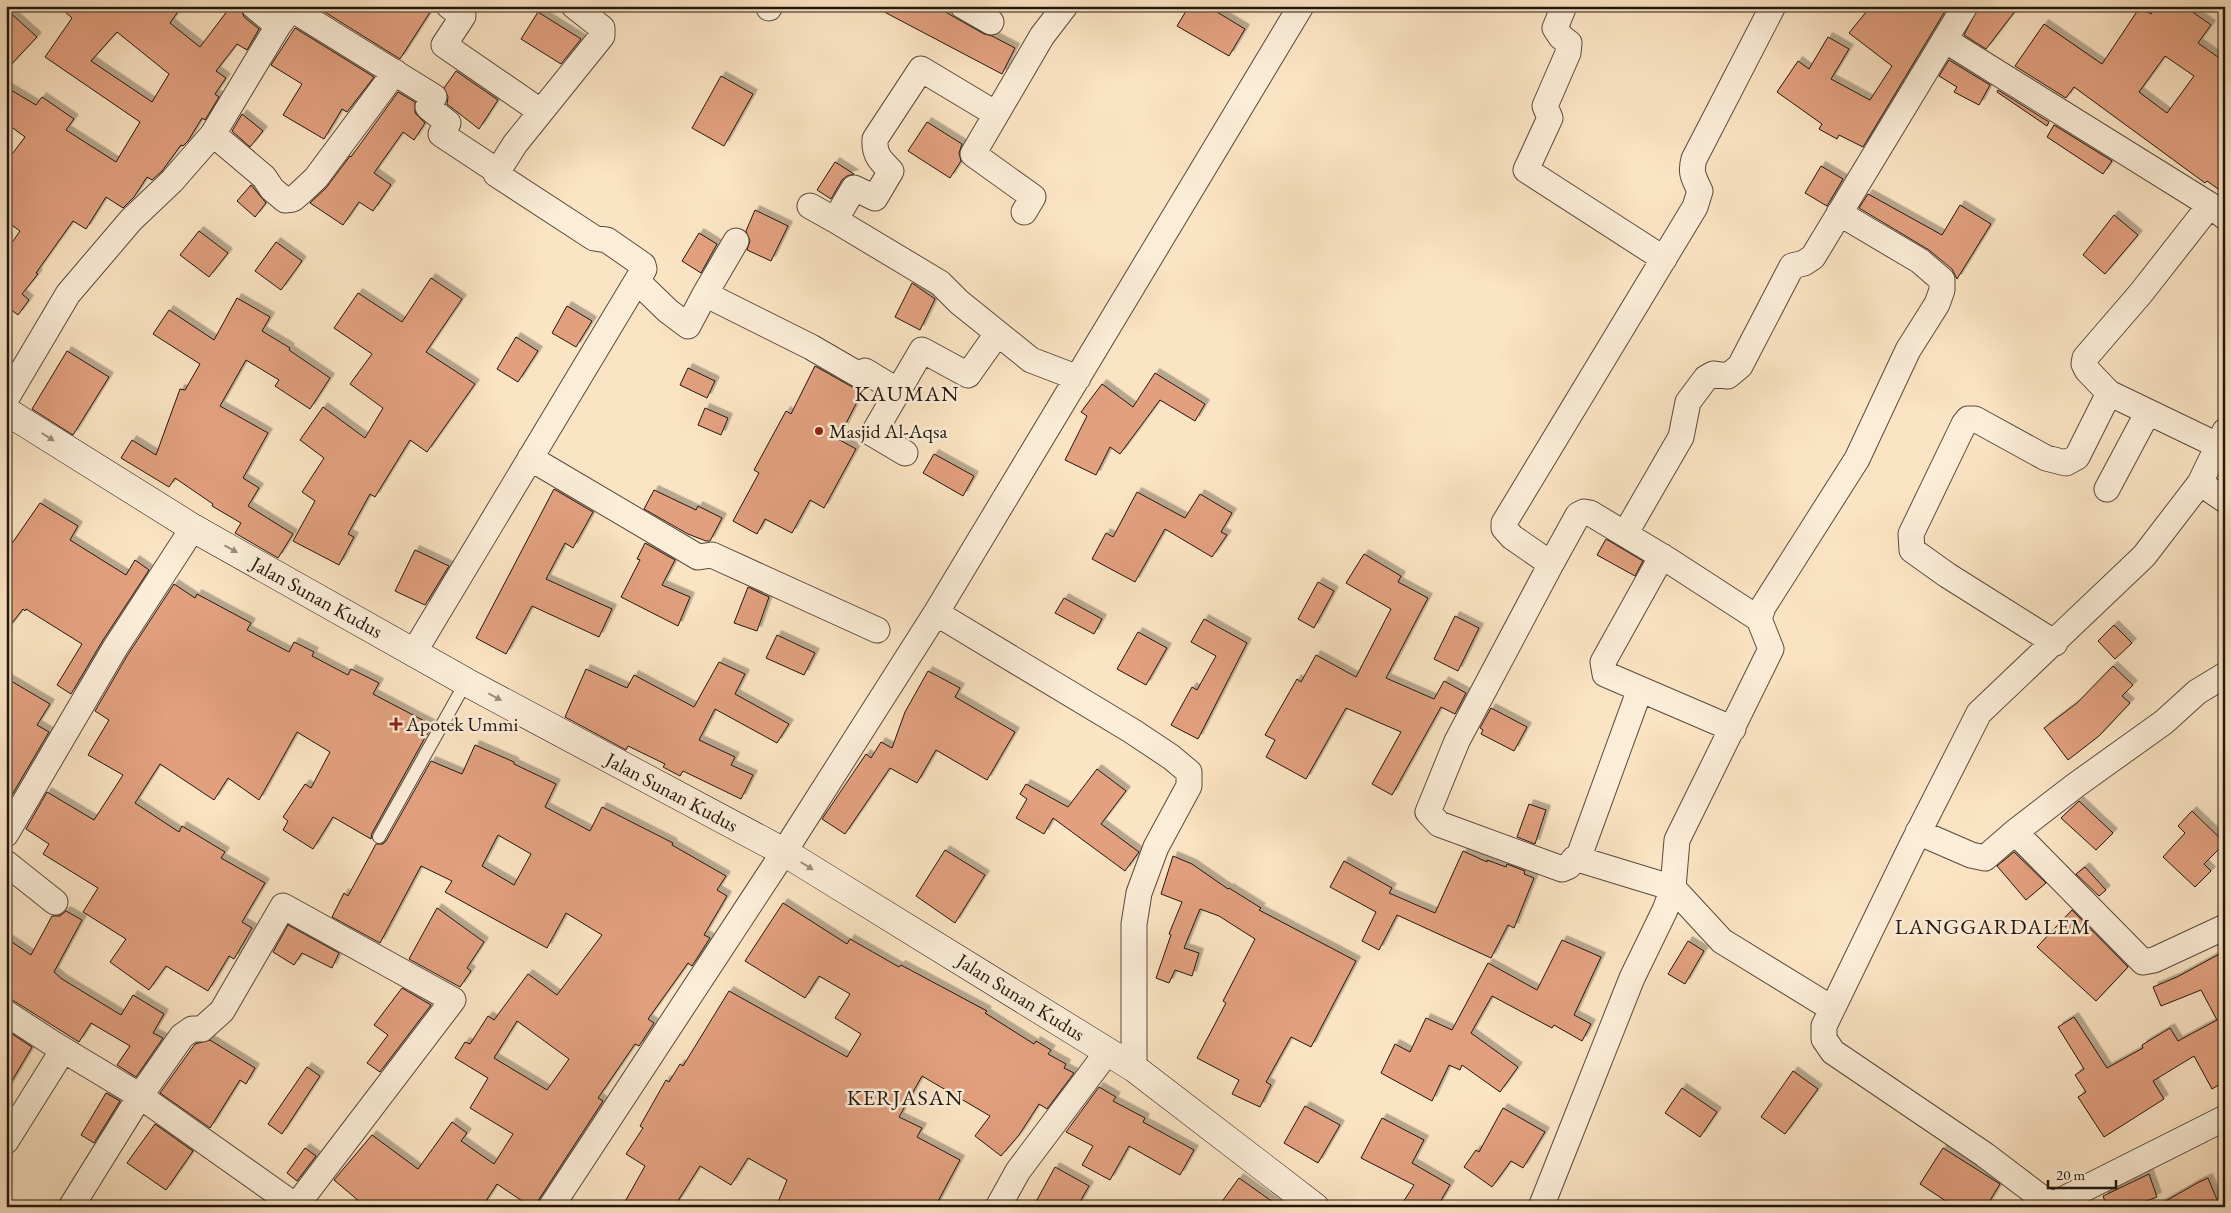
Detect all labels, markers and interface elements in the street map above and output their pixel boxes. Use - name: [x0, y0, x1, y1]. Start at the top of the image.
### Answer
- district label: KAUMAN: [855, 379, 959, 408]
- place label: Masjid Al-Aqsa: [829, 418, 947, 444]
- marker: Masjid Al-Aqsa: [813, 425, 825, 437]
- one-way arrow: [41, 432, 54, 442]
- one-way arrow: [224, 545, 237, 554]
- street label: Jalan Sunan Kudus: [245, 549, 387, 644]
- one-way arrow: [488, 693, 501, 702]
- place label: Apotek Ummi: [405, 711, 518, 737]
- marker: Apotek Ummi: [390, 718, 402, 730]
- street label: Jalan Sunan Kudus: [600, 745, 743, 838]
- one-way arrow: [800, 862, 813, 871]
- district label: LANGGARDALEM: [1895, 912, 2091, 941]
- street label: Jalan Sunan Kudus: [950, 946, 1090, 1047]
- district label: KERJASAN: [847, 1083, 963, 1112]
- scale bar: [2048, 1158, 2116, 1190]
- text: 20 m: [2056, 1165, 2085, 1184]

